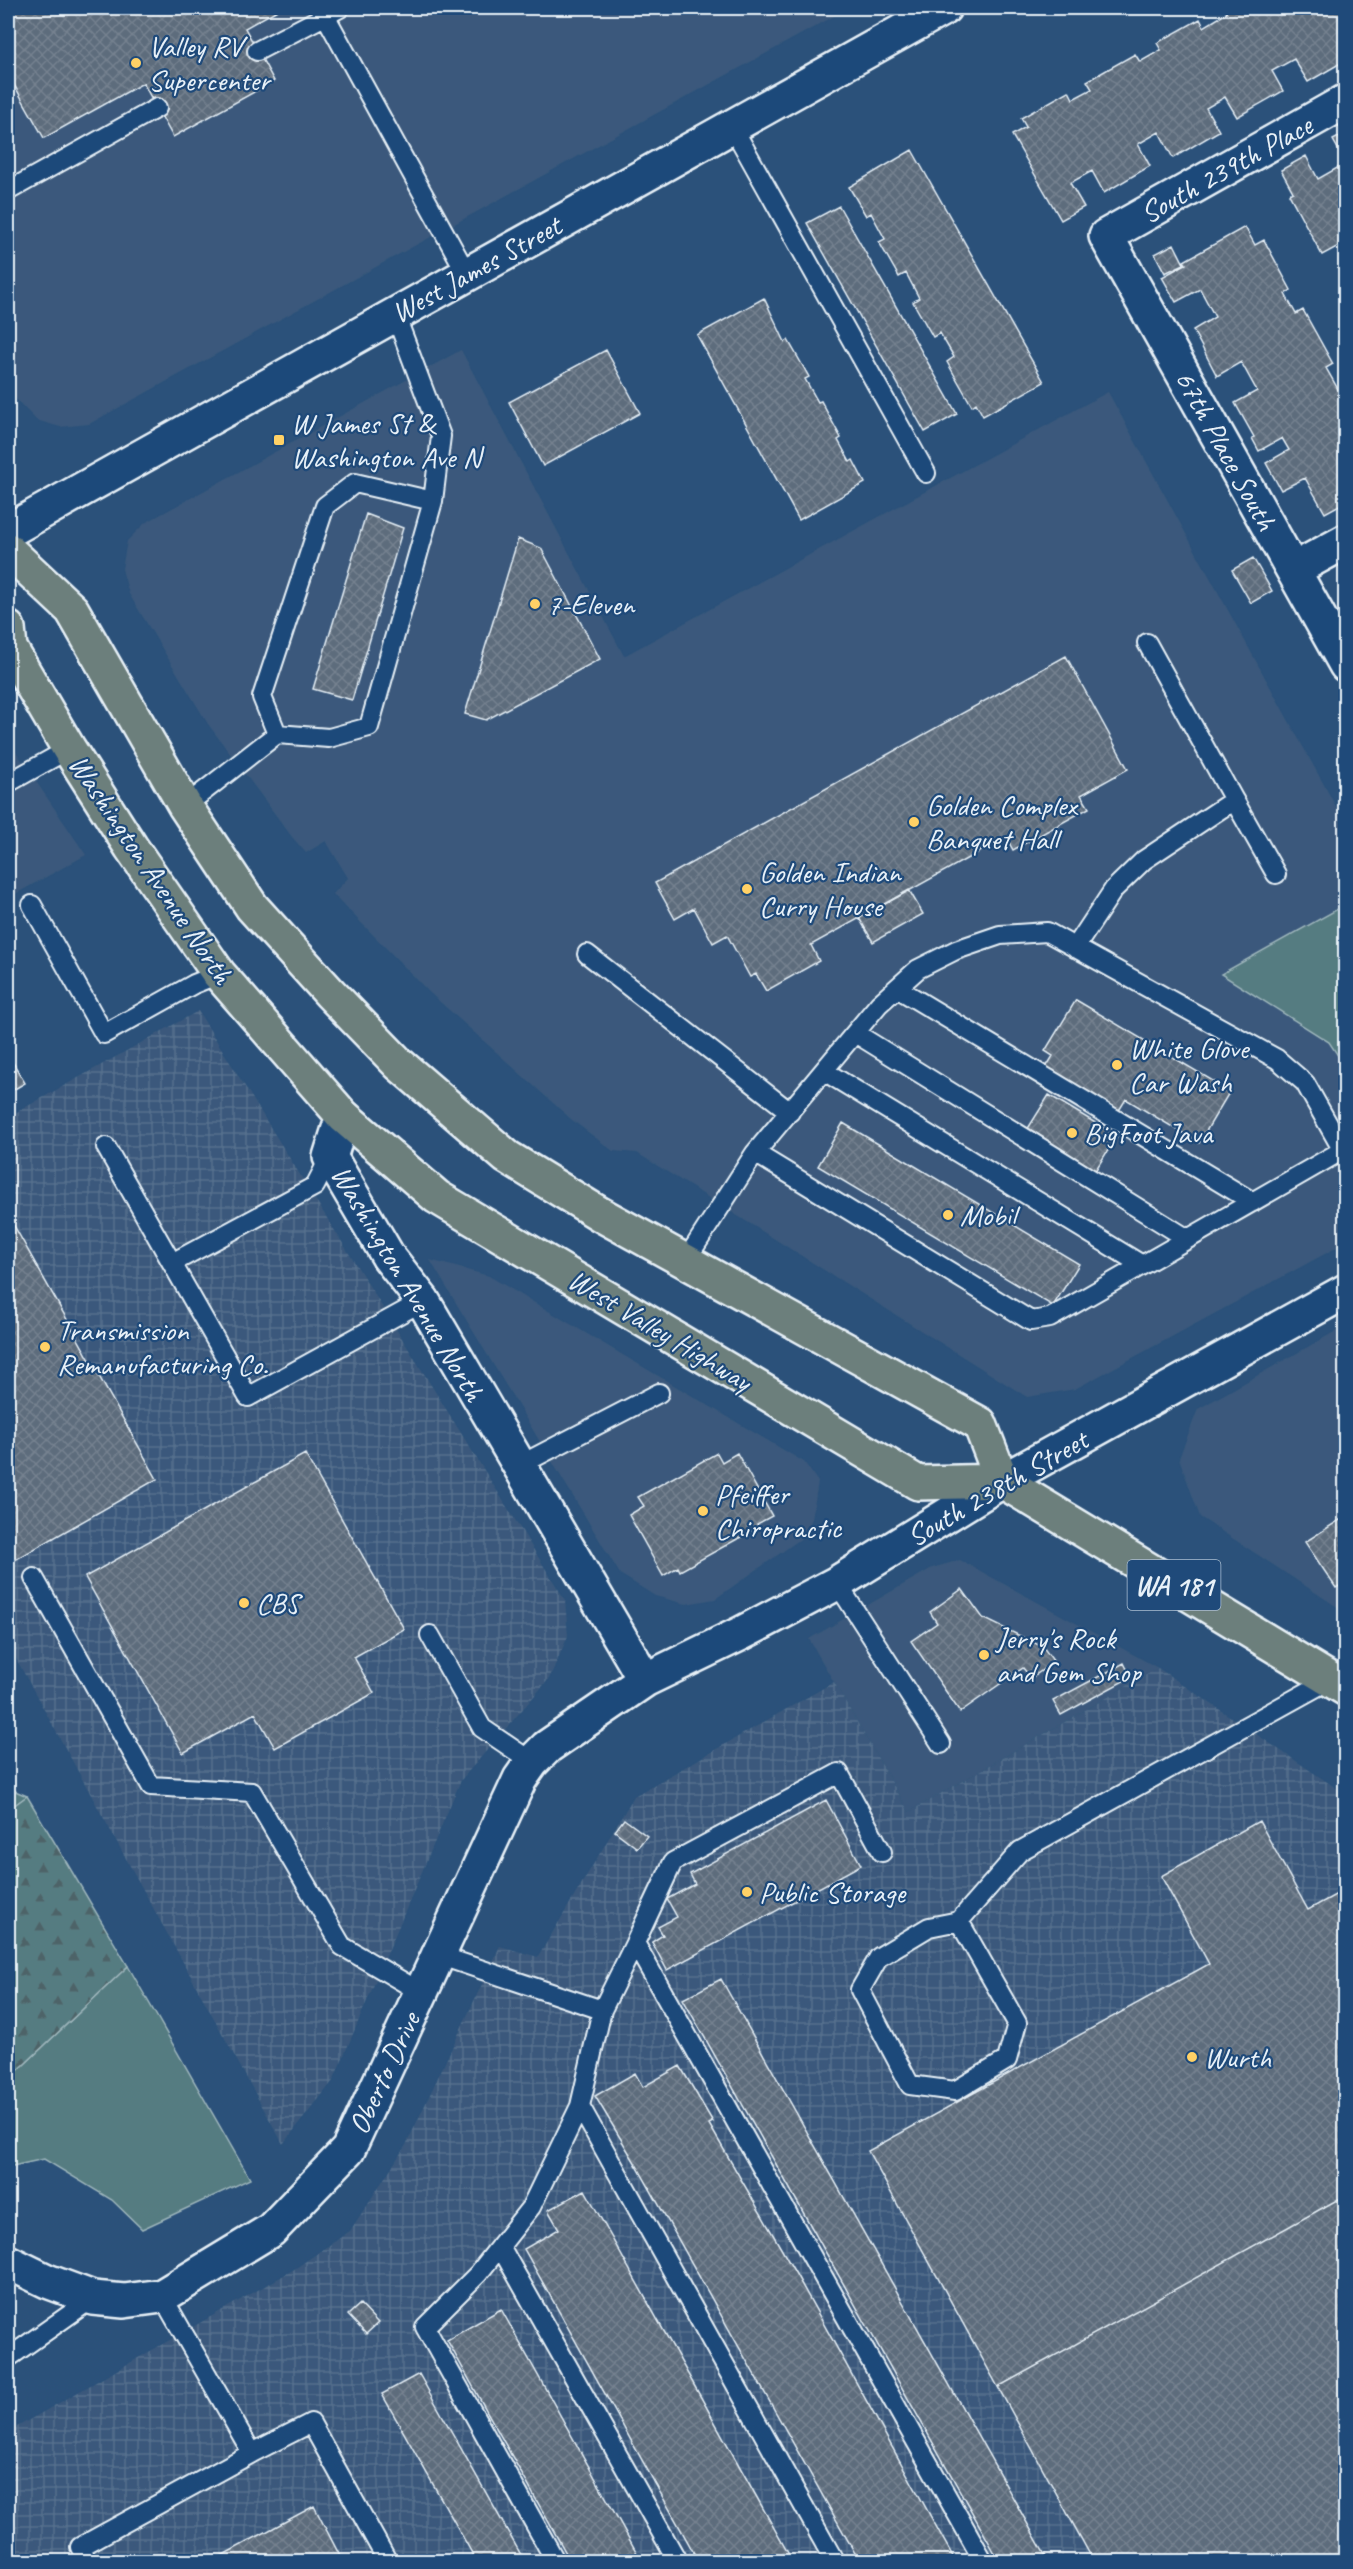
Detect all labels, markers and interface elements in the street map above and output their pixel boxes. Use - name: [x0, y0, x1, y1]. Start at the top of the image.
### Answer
- place label: Valley RV Supercenter: [148, 27, 272, 99]
- marker: Valley RV Supercenter: [129, 56, 143, 70]
- street label: South 239th Place: [1133, 105, 1321, 232]
- street label: West James Street: [384, 205, 570, 331]
- street label: 67th Place South: [1166, 363, 1286, 537]
- place label: W James St & Washington Ave N: [291, 404, 485, 476]
- marker: W James St & Washington Ave N: [272, 433, 286, 447]
- place label: 7-Eleven: [547, 585, 636, 623]
- marker: 7-Eleven: [528, 597, 542, 611]
- street label: Washington Avenue North: [60, 747, 243, 992]
- place label: Golden Complex Banquet Hall: [926, 786, 1079, 858]
- marker: Golden Complex Banquet Hall: [907, 815, 921, 829]
- place label: Golden Indian Curry House: [759, 853, 902, 925]
- marker: Golden Indian Curry House: [740, 882, 754, 896]
- place label: White Glove Car Wash: [1129, 1029, 1250, 1101]
- marker: White Glove Car Wash: [1110, 1058, 1124, 1072]
- place label: BigFoot Java: [1084, 1114, 1214, 1152]
- marker: BigFoot Java: [1065, 1126, 1079, 1140]
- street label: Washington Avenue North: [323, 1158, 494, 1409]
- place label: Mobil: [960, 1196, 1021, 1234]
- marker: Mobil: [941, 1208, 955, 1222]
- street label: West Valley Highway: [561, 1260, 761, 1401]
- place label: Transmission Remanufacturing Co.: [57, 1311, 268, 1383]
- marker: Transmission Remanufacturing Co.: [38, 1340, 52, 1354]
- street label: South 238th Street: [900, 1419, 1097, 1555]
- place label: Pfeiffer Chiropractic: [715, 1475, 843, 1547]
- marker: Pfeiffer Chiropractic: [696, 1504, 710, 1518]
- road number: WA 181: [1128, 1560, 1220, 1610]
- place label: CBS: [256, 1584, 304, 1622]
- marker: CBS: [237, 1596, 251, 1610]
- place label: Jerry's Rock and Gem Shop: [994, 1619, 1142, 1691]
- marker: Jerry's Rock and Gem Shop: [977, 1648, 991, 1662]
- place label: Public Storage: [759, 1873, 907, 1911]
- marker: Public Storage: [740, 1885, 754, 1899]
- street label: Oberto Drive: [339, 2004, 430, 2140]
- place label: Wurth: [1204, 2038, 1271, 2076]
- marker: Wurth: [1185, 2050, 1199, 2064]

